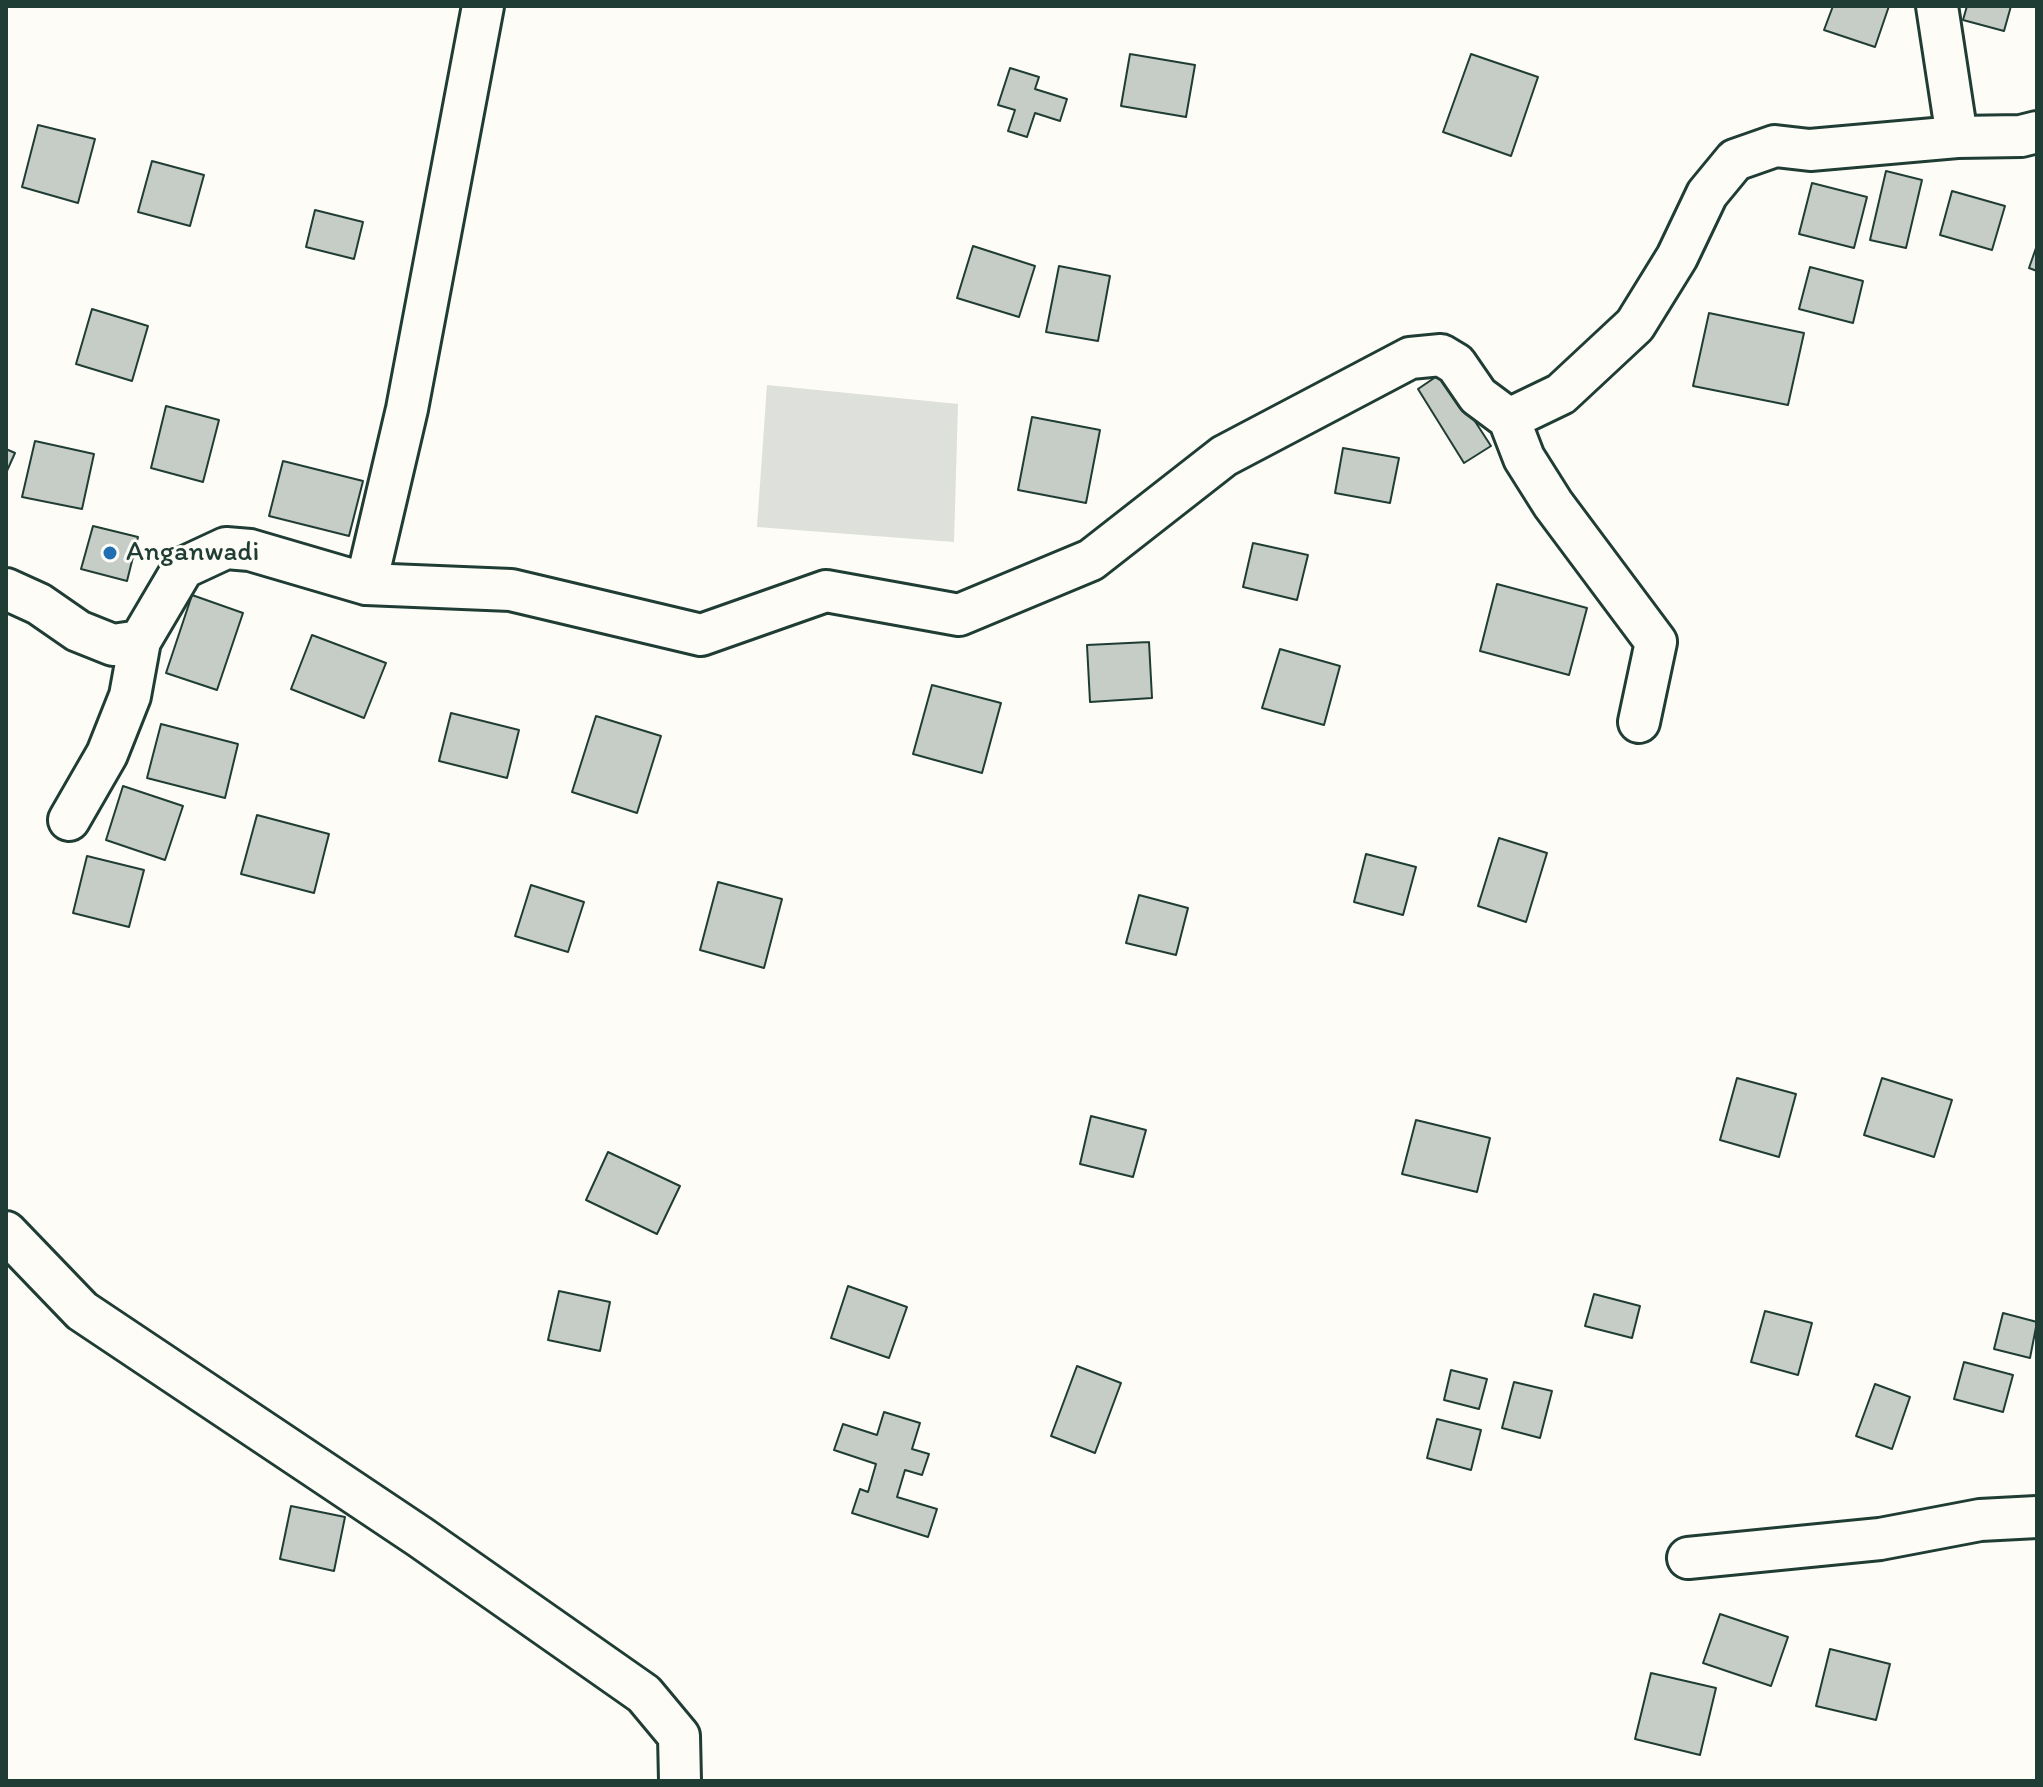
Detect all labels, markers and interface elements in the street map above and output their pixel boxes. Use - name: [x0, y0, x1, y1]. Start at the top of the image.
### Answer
- place label: Anganwadi: [126, 536, 259, 570]
- marker: Anganwadi: [101, 544, 119, 562]

